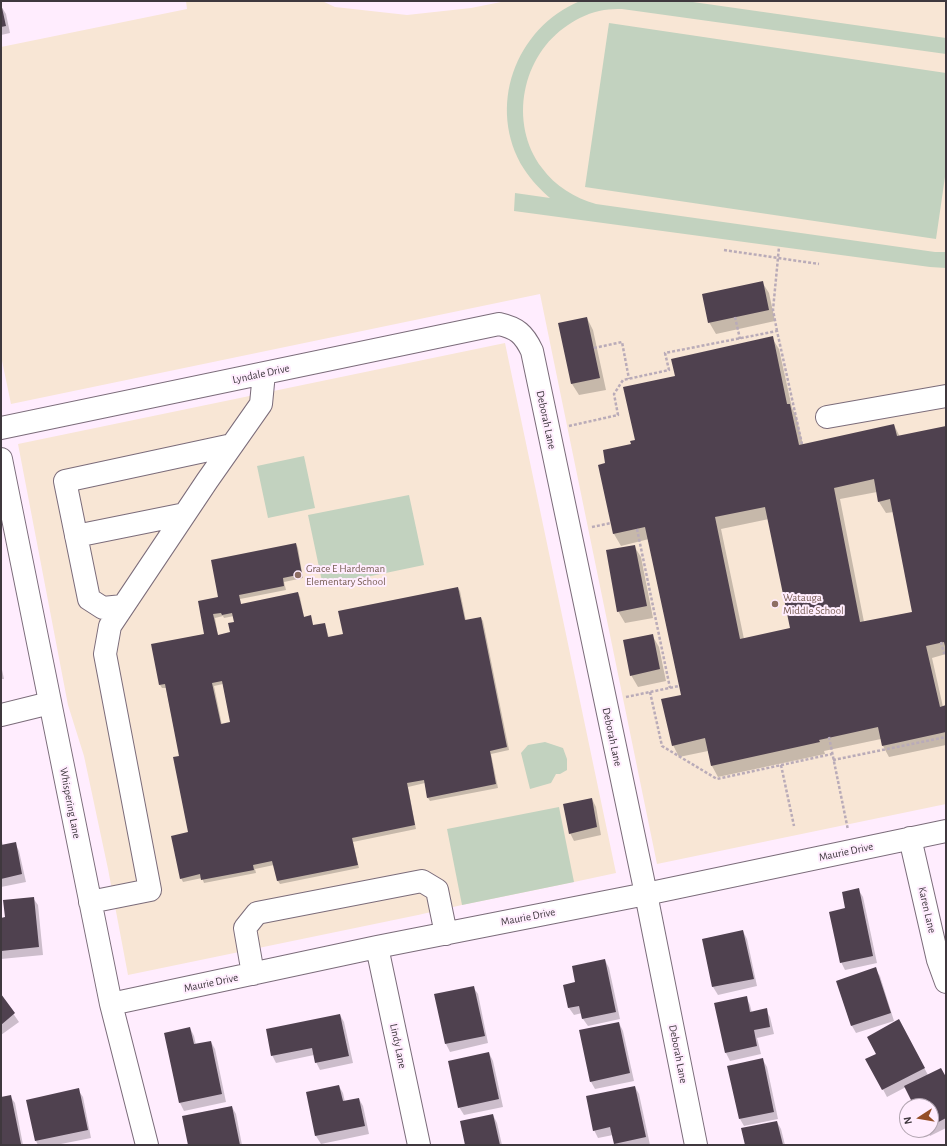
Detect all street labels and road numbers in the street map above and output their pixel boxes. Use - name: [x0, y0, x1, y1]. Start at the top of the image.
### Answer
- street label: Lyndale Drive: [231, 362, 291, 386]
- street label: Deborah Lane: [533, 390, 559, 450]
- street label: Deborah Lane: [599, 707, 625, 767]
- street label: Whispering Lane: [57, 766, 83, 840]
- street label: Maurie Drive: [818, 840, 874, 864]
- street label: Karen Lane: [915, 885, 939, 935]
- street label: Maurie Drive: [500, 905, 556, 929]
- street label: Maurie Drive: [183, 971, 239, 995]
- street label: Lindy Lane: [387, 1022, 409, 1070]
- street label: Deborah Lane: [666, 1024, 690, 1084]

